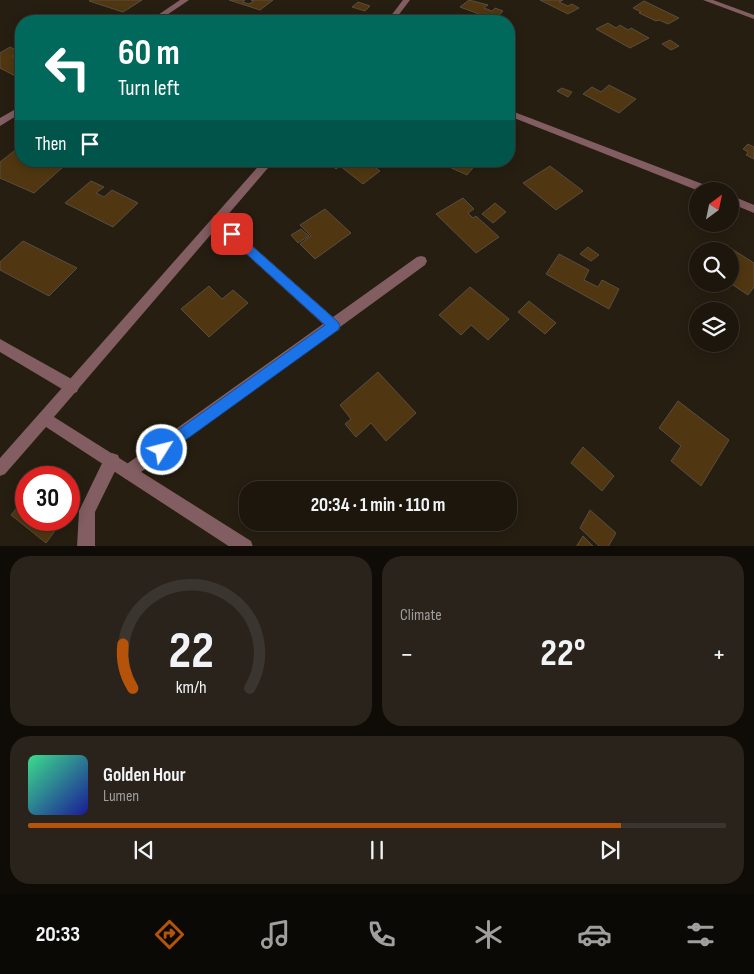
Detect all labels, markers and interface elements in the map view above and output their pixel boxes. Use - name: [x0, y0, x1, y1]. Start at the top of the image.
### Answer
- text: 60 m: [118, 32, 180, 75]
- icon: left: [35, 35, 100, 100]
- text: Turn left: [118, 75, 180, 102]
- icon: arrive: [76, 130, 104, 158]
- text: Then: [35, 133, 66, 156]
- north arrow: [689, 182, 739, 232]
- map controls: [689, 182, 739, 352]
- pin: [211, 213, 253, 255]
- icon: arrive: [218, 220, 246, 248]
- button: search: [689, 242, 739, 292]
- button: layers: [689, 302, 739, 352]
- position arrow: [135, 423, 187, 475]
- speed limit sign: 30: [15, 466, 80, 531]
- text: 20:34 · 1 min · 110 m: [311, 494, 445, 517]
- text: Climate: [400, 606, 442, 625]
- text: 22: [168, 620, 214, 683]
- text: 22°: [540, 631, 586, 676]
- text: −: [400, 638, 414, 671]
- text: +: [712, 638, 726, 671]
- text: km/h: [176, 677, 206, 698]
- text: Golden Hour: [103, 764, 186, 787]
- text: Lumen: [103, 787, 139, 806]
- icon: previous: [130, 836, 158, 864]
- icon: pause: [363, 836, 391, 864]
- icon: next: [596, 836, 624, 864]
- icon: directions: [152, 917, 187, 952]
- icon: music: [258, 917, 293, 952]
- icon: phone: [364, 917, 399, 952]
- icon: climate: [471, 917, 506, 952]
- icon: car: [577, 917, 612, 952]
- icon: filters: [683, 917, 718, 952]
- text: 20:33: [36, 921, 80, 948]

